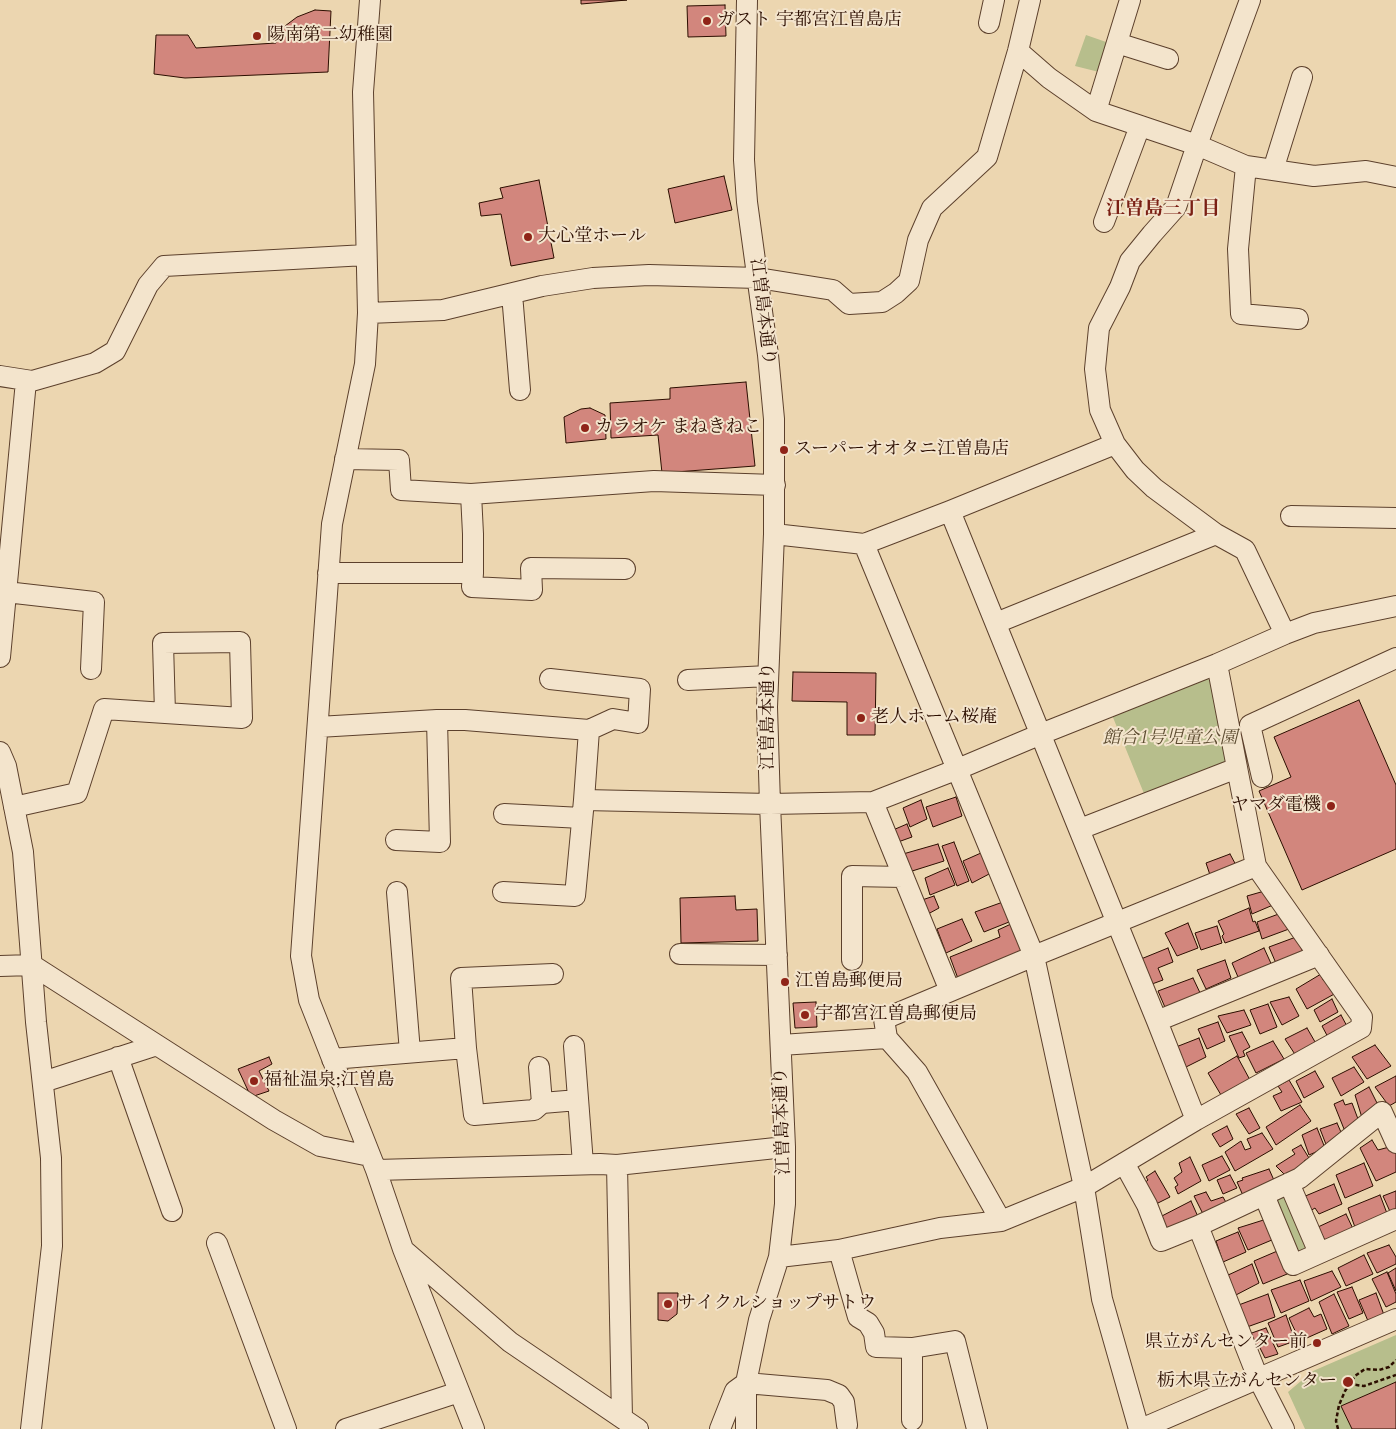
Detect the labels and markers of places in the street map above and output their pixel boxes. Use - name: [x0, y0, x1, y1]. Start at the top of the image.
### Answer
- place label: ガスト 宇都宮江曽島店: [717, 10, 902, 32]
- marker: ガスト 宇都宮江曽島店: [701, 15, 713, 27]
- place label: 陽南第二幼稚園: [267, 25, 393, 47]
- marker: 陽南第二幼稚園: [251, 30, 263, 42]
- place label: 大心堂ホール: [538, 226, 646, 248]
- marker: 大心堂ホール: [522, 231, 534, 243]
- place label: カラオケ まねきねこ: [595, 417, 762, 439]
- marker: カラオケ まねきねこ: [579, 422, 591, 434]
- place label: スーパーオオタニ江曽島店: [794, 439, 1009, 461]
- marker: スーパーオオタニ江曽島店: [778, 444, 790, 456]
- place label: 老人ホーム桜庵: [871, 707, 997, 729]
- marker: 老人ホーム桜庵: [855, 712, 867, 724]
- place label: ヤマダ電機: [1231, 795, 1321, 817]
- marker: ヤマダ電機: [1325, 800, 1337, 812]
- place label: 江曽島郵便局: [795, 971, 903, 993]
- marker: 江曽島郵便局: [779, 976, 791, 988]
- place label: 宇都宮江曽島郵便局: [815, 1004, 977, 1026]
- marker: 宇都宮江曽島郵便局: [799, 1009, 811, 1021]
- place label: 福祉温泉;江曽島: [264, 1070, 395, 1092]
- marker: 福祉温泉;江曽島: [248, 1075, 260, 1087]
- place label: サイクルショップサトウ: [678, 1293, 876, 1315]
- marker: サイクルショップサトウ: [662, 1298, 674, 1310]
- place label: 県立がんセンター前: [1145, 1332, 1307, 1354]
- marker: 県立がんセンター前: [1311, 1337, 1323, 1349]
- place label: 栃木県立がんセンター: [1157, 1371, 1337, 1393]
- marker: 栃木県立がんセンター: [1341, 1375, 1355, 1389]

